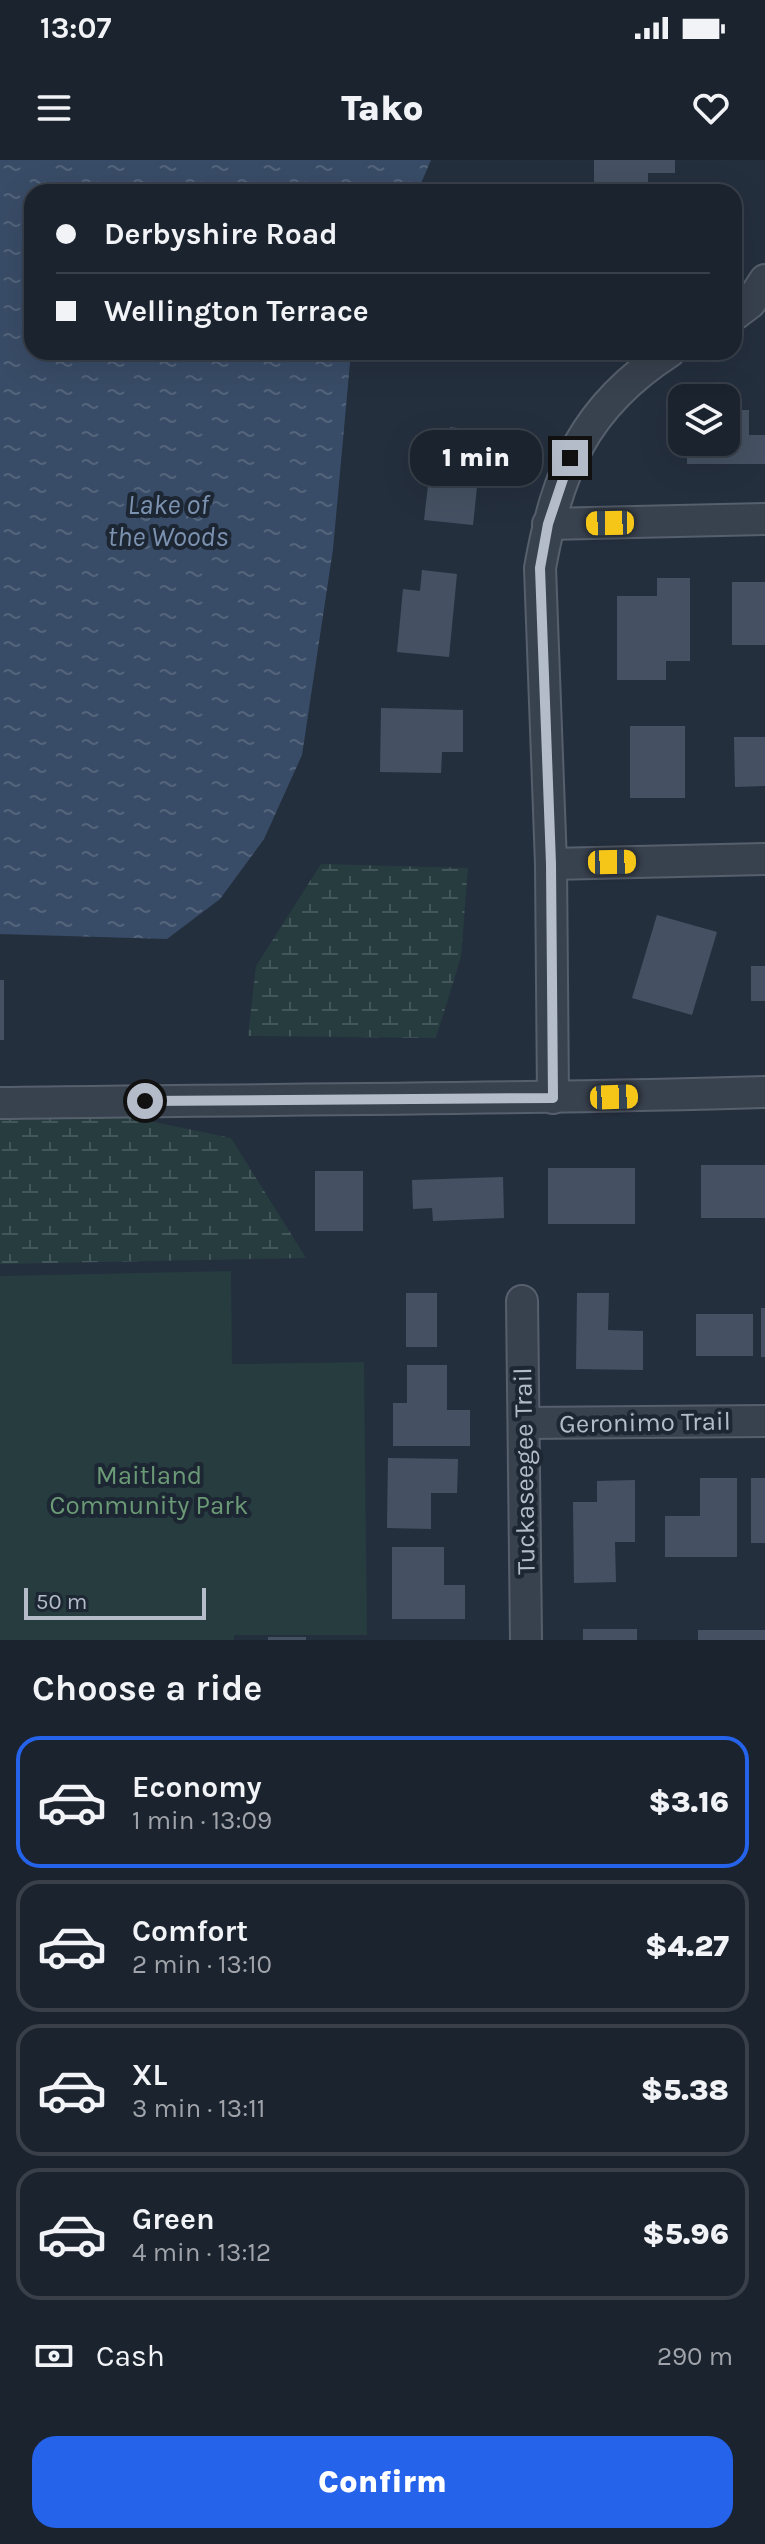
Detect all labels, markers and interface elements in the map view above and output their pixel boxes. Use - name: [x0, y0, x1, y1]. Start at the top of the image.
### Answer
- text: 13:07: [40, 10, 111, 46]
- icon: menu: [32, 86, 76, 130]
- icon: heart: [689, 86, 733, 130]
- text: Tako: [341, 87, 424, 129]
- text: Derbyshire Road: [104, 216, 338, 252]
- text: Wellington Terrace: [104, 293, 369, 329]
- map controls: [668, 384, 740, 456]
- button: layers: [668, 384, 740, 456]
- callout: 1 min: [410, 430, 542, 486]
- route end: [552, 440, 588, 476]
- text: 1 min: [442, 442, 510, 473]
- water label: Lake of the Woods: [107, 488, 229, 553]
- car: [586, 511, 634, 535]
- car: [588, 850, 636, 874]
- route start: [127, 1083, 163, 1119]
- car: [590, 1084, 638, 1110]
- street label: Tuckaseegee Trail: [507, 1367, 542, 1575]
- street label: Geronimo Trail: [559, 1406, 731, 1439]
- park label: Maitland Community Park: [50, 1460, 248, 1521]
- scale bar: [24, 1584, 206, 1620]
- text: 50 m: [36, 1589, 87, 1615]
- text: Choose a ride: [32, 1667, 262, 1709]
- icon: car: [36, 1766, 108, 1838]
- text: Economy: [132, 1769, 262, 1805]
- text: $3.16: [648, 1784, 729, 1820]
- text: 1 min · 13:09: [132, 1805, 272, 1836]
- icon: car: [36, 1910, 108, 1982]
- text: Comfort: [132, 1913, 248, 1949]
- text: $4.27: [645, 1928, 729, 1964]
- text: 2 min · 13:10: [132, 1949, 272, 1980]
- icon: car: [36, 2054, 108, 2126]
- text: XL: [132, 2057, 167, 2093]
- text: $5.38: [641, 2072, 729, 2108]
- text: 3 min · 13:11: [132, 2093, 265, 2124]
- icon: car: [36, 2198, 108, 2270]
- text: Green: [132, 2201, 215, 2237]
- text: $5.96: [642, 2216, 729, 2252]
- text: 4 min · 13:12: [132, 2237, 271, 2268]
- icon: cash: [32, 2334, 76, 2378]
- text: Cash: [96, 2338, 165, 2374]
- text: 290 m: [657, 2341, 733, 2372]
- button: Confirm: [32, 2436, 733, 2528]

